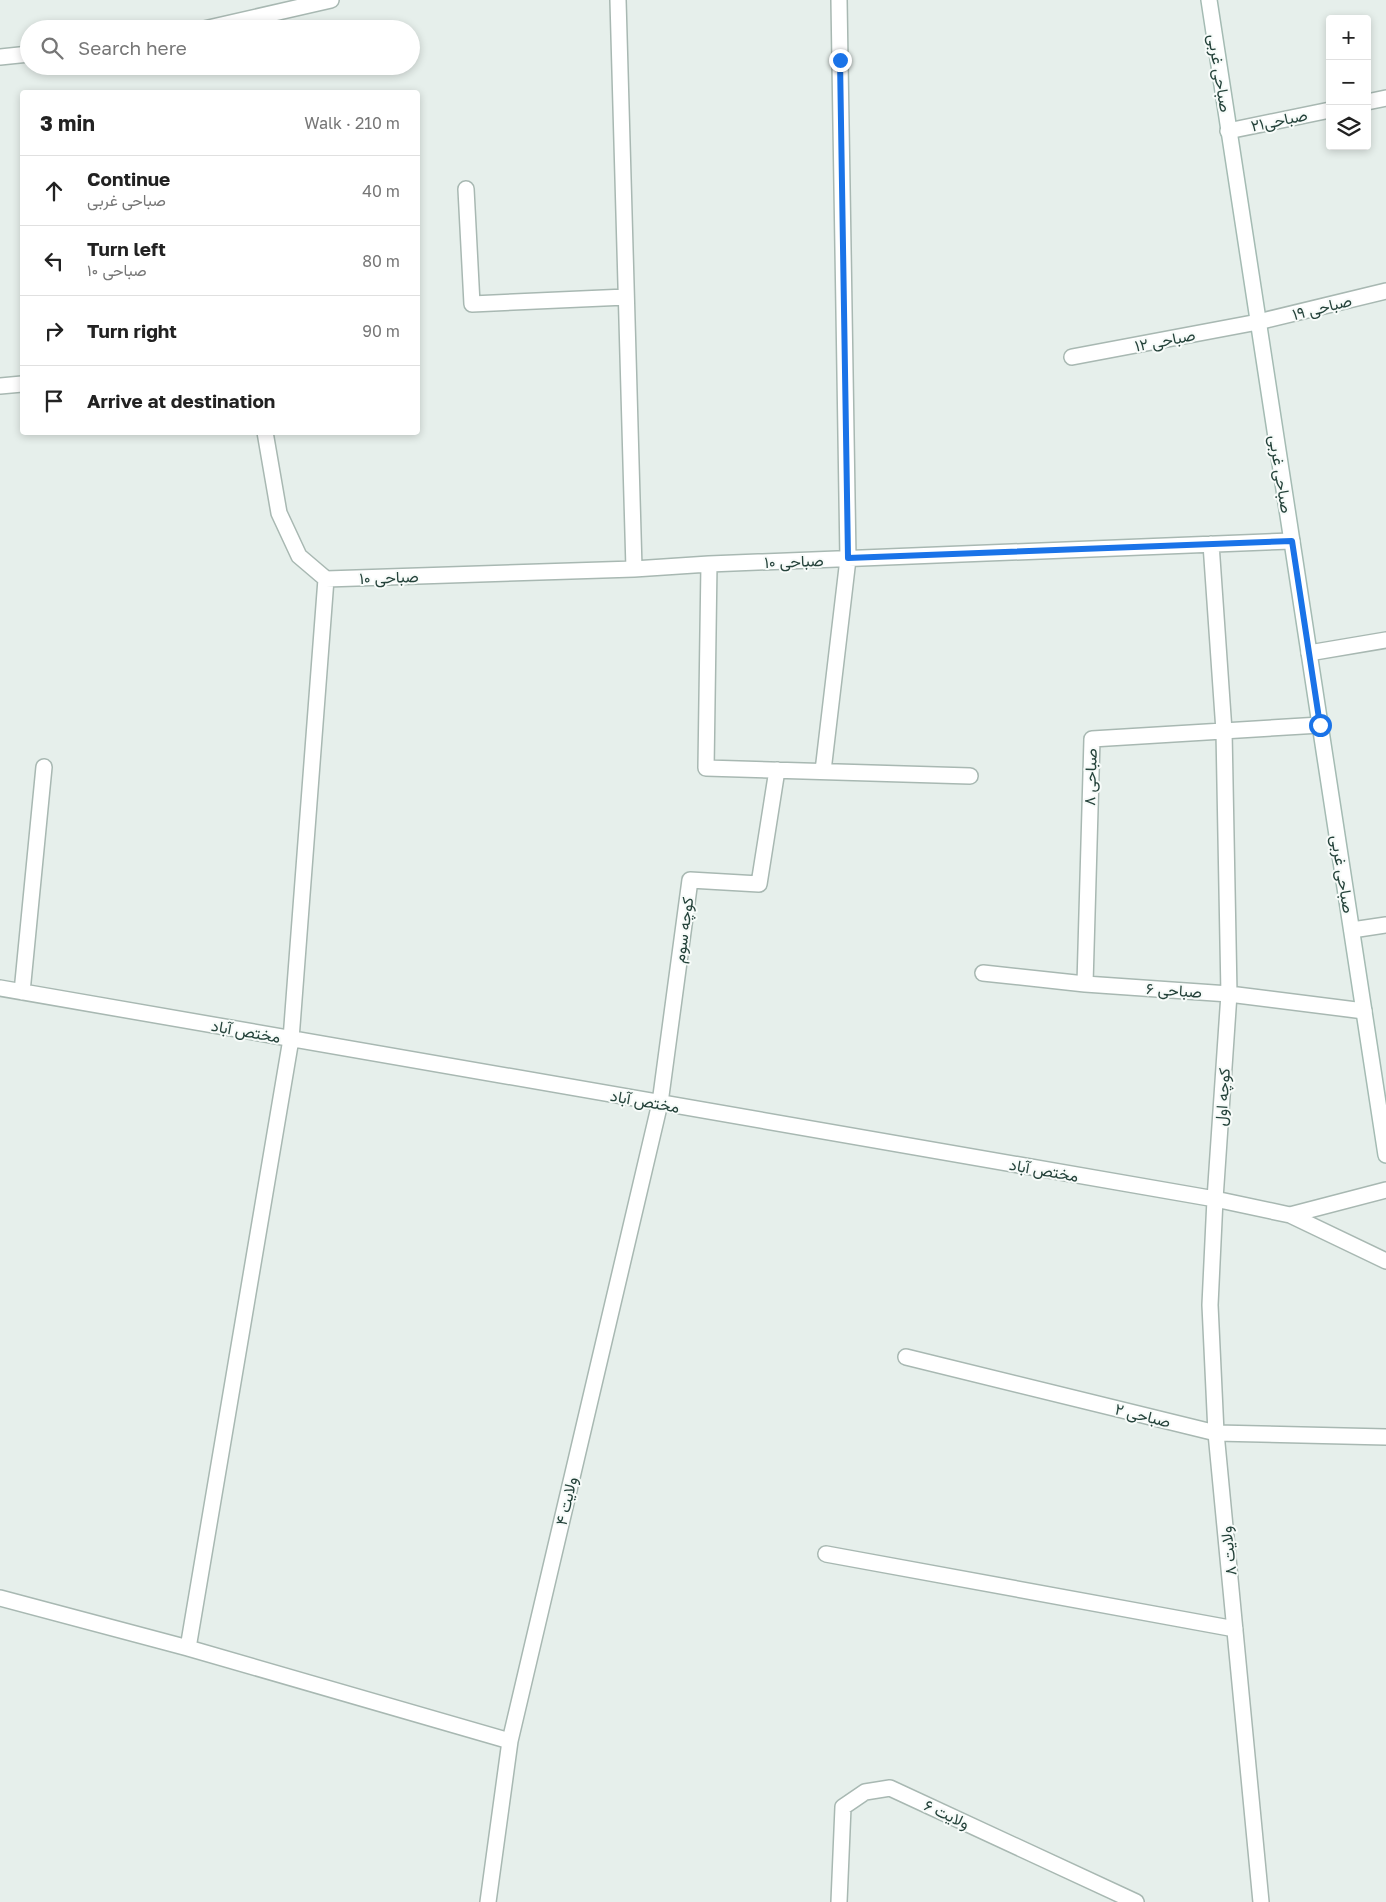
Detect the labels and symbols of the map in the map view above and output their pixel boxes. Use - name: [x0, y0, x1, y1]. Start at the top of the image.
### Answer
- street label: صباحی غربی: [1203, 32, 1236, 114]
- route end: [829, 49, 852, 72]
- street label: صباحی۲۱: [1249, 104, 1309, 137]
- street label: صباحی ۱۹: [1290, 290, 1354, 325]
- street label: صباحی ۱۲: [1133, 324, 1197, 357]
- street label: صباحی غربی: [1264, 433, 1297, 515]
- street label: صباحی ۱۰: [764, 550, 824, 573]
- street label: صباحی ۱۰: [359, 566, 419, 589]
- route start: [1309, 714, 1332, 737]
- street label: صباحی ۸: [1079, 748, 1102, 806]
- street label: صباحی غربی: [1326, 833, 1359, 915]
- street label: کوچه سوم: [668, 896, 700, 965]
- street label: صباحی ۶: [1145, 978, 1203, 1003]
- street label: مختص آباد: [210, 1015, 282, 1048]
- street label: کوچه اول: [1210, 1067, 1236, 1127]
- street label: مختص آباد: [609, 1085, 681, 1118]
- street label: مختص آباد: [1008, 1154, 1080, 1187]
- street label: صباحی ۲: [1113, 1398, 1173, 1433]
- street label: ولایت ۴: [551, 1475, 582, 1527]
- street label: ولایت ۸: [1215, 1525, 1242, 1577]
- street label: ولایت ۶: [921, 1795, 973, 1834]

